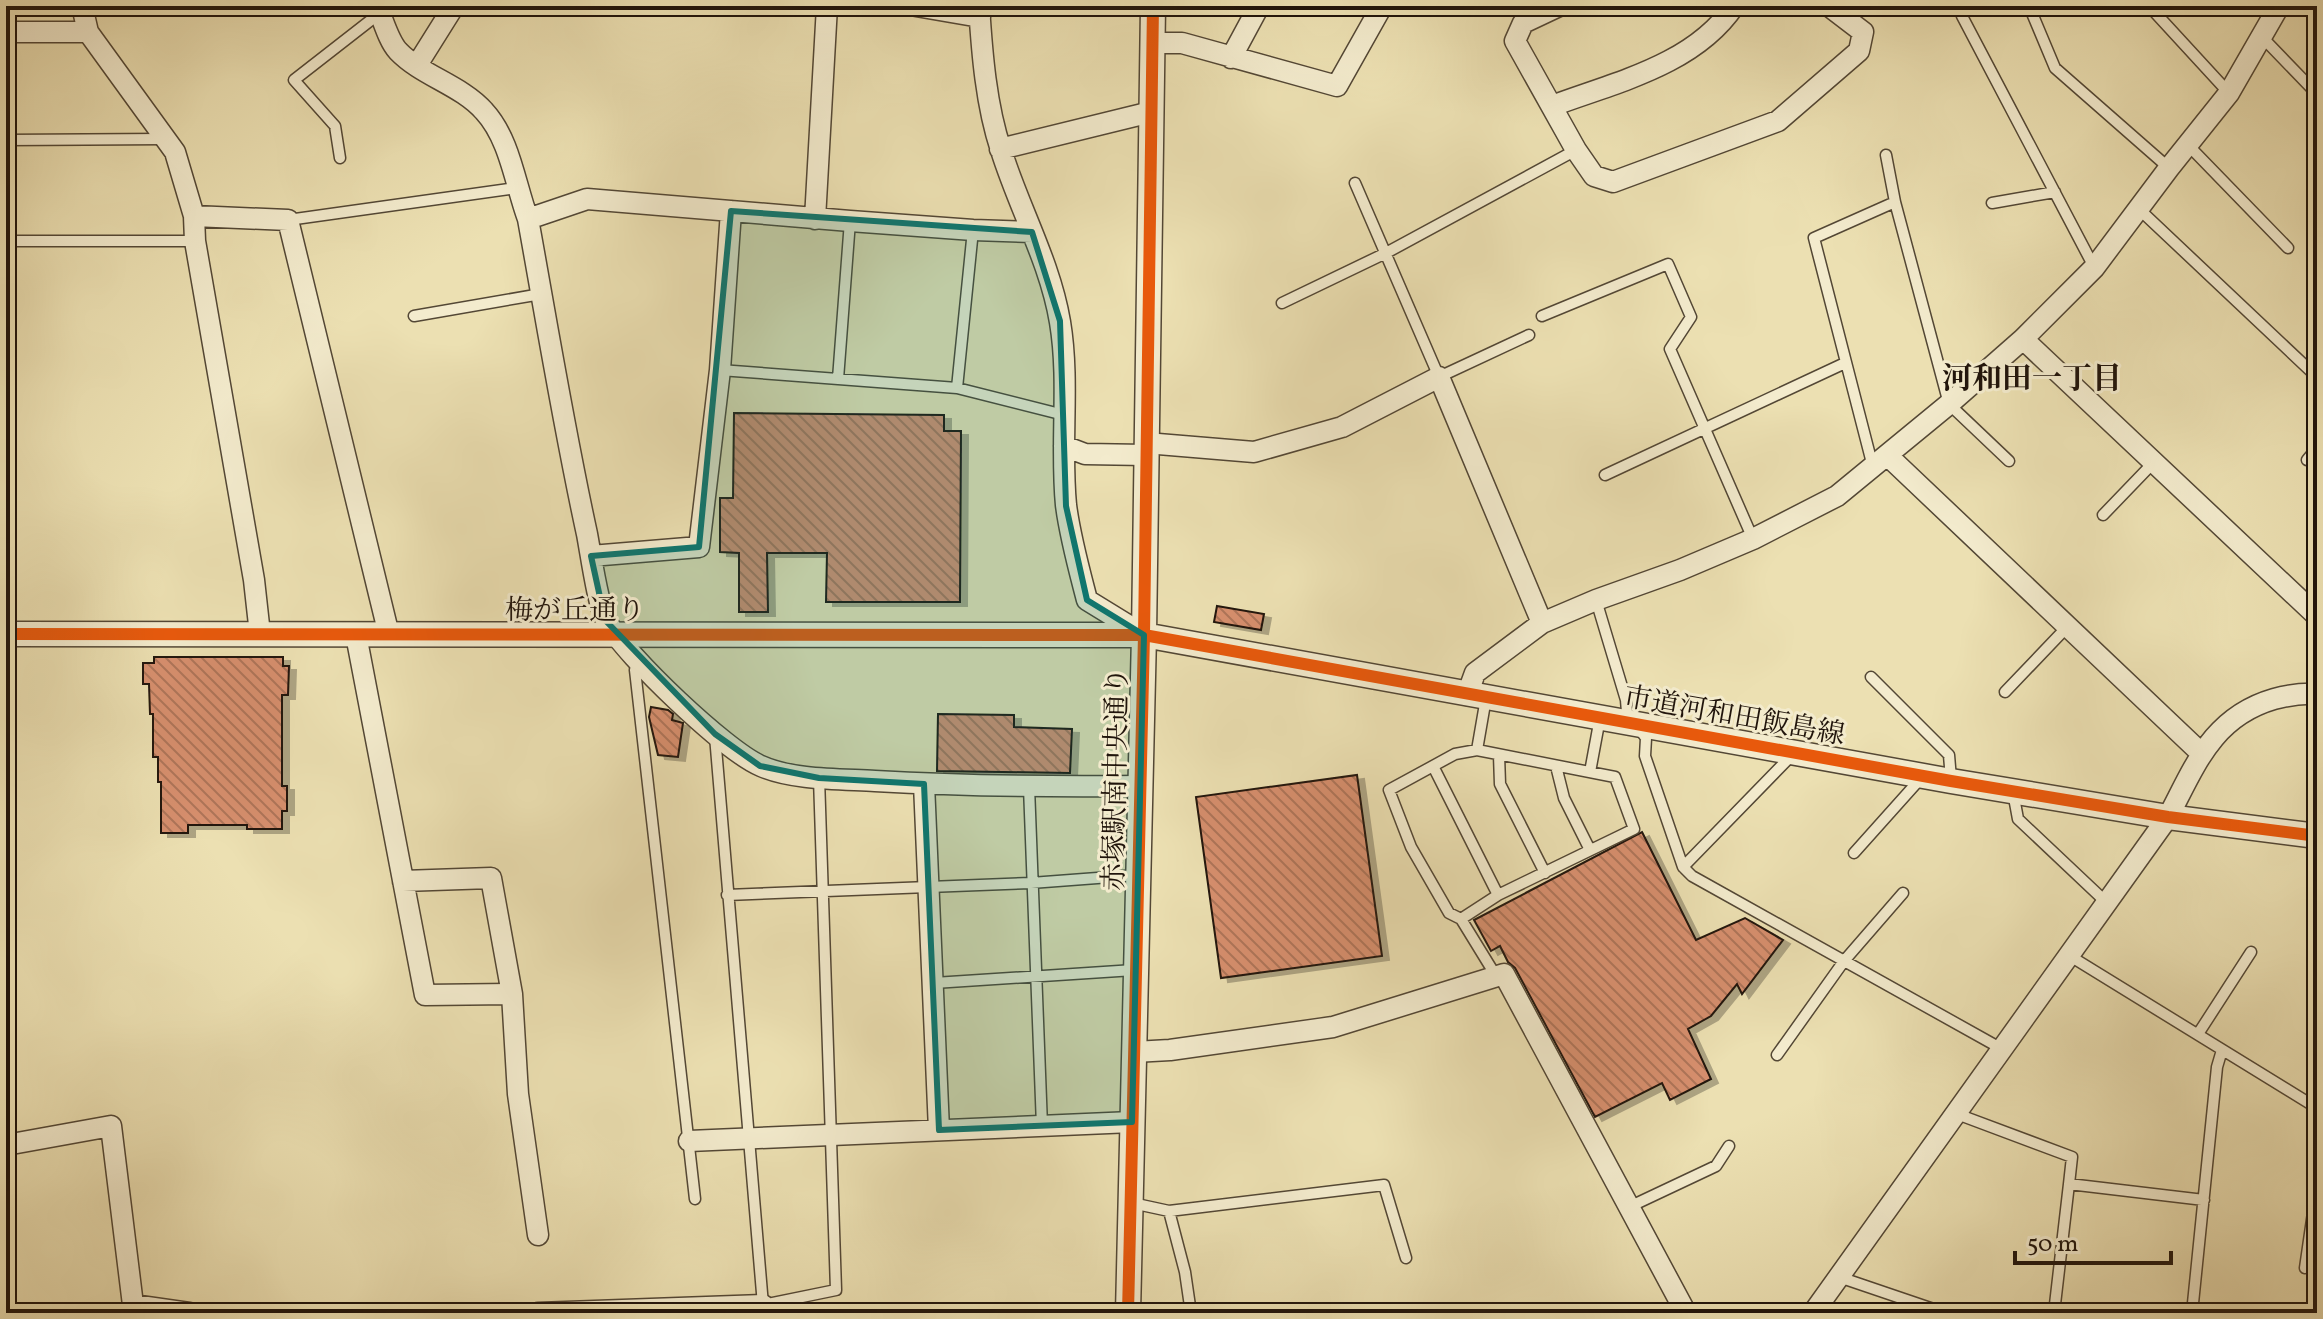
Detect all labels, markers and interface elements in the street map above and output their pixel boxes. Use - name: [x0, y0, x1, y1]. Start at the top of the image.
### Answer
- district label: 河和田一丁目: [1942, 359, 2122, 401]
- street label: 梅が丘通り: [505, 592, 645, 631]
- street label: 赤塚駅南中央通り: [1096, 667, 1138, 891]
- street label: 市道河和田飯島線: [1620, 678, 1848, 756]
- scale bar: [2015, 1215, 2171, 1265]
- text: 50 m: [2027, 1228, 2079, 1262]

